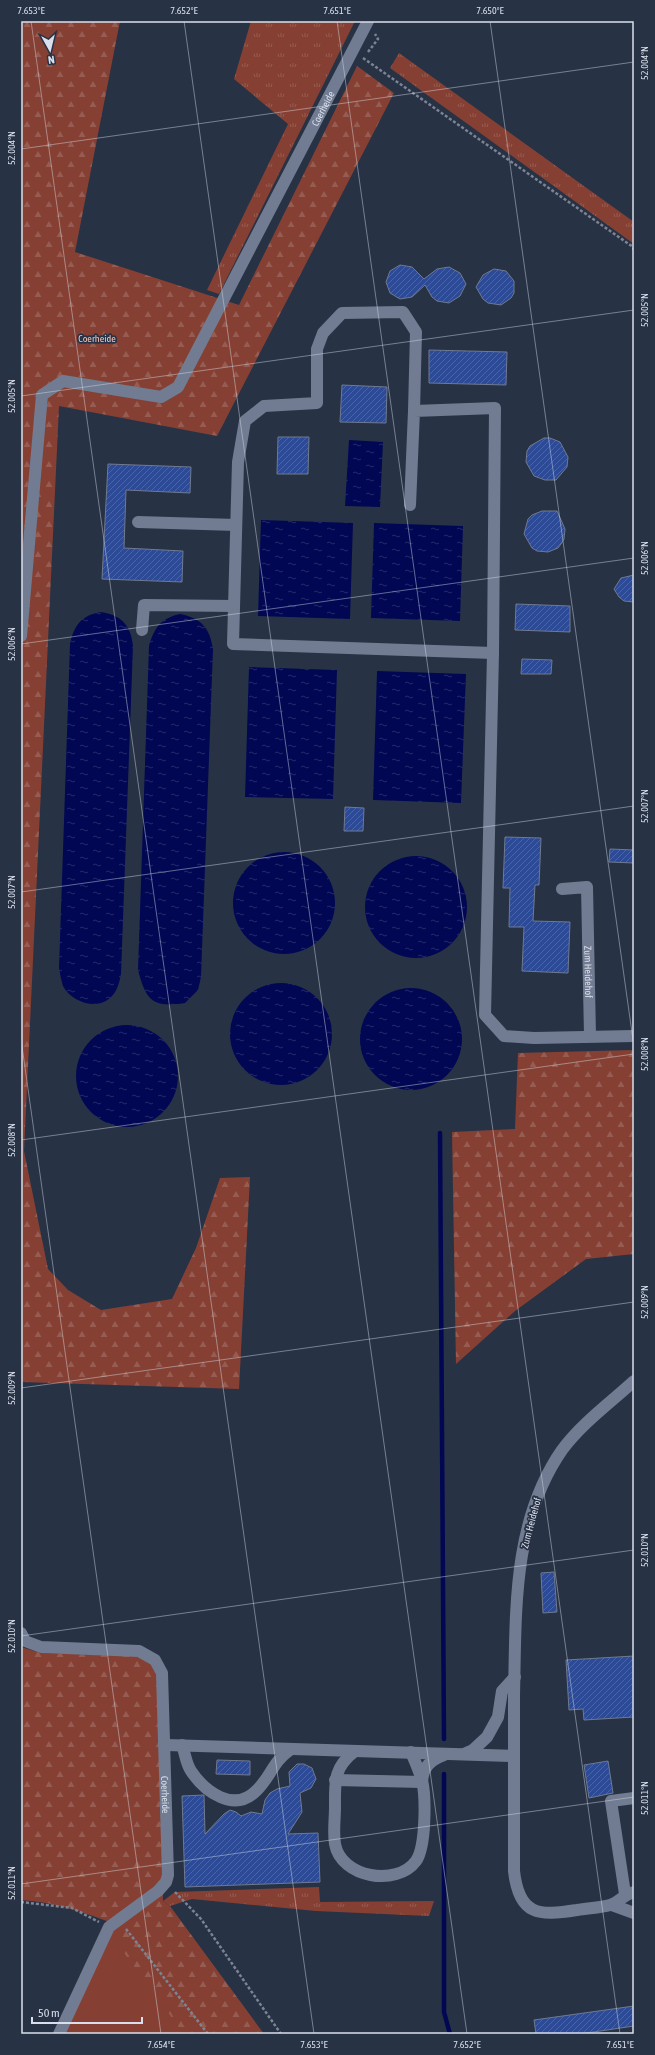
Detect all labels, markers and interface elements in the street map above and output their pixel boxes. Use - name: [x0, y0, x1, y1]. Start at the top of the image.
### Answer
- text: 7.653°E: [17, 5, 46, 16]
- text: 7.652°E: [170, 5, 199, 16]
- text: 7.651°E: [323, 5, 352, 16]
- text: 7.650°E: [476, 5, 505, 16]
- north arrow: [30, 30, 70, 70]
- text: 52.004°N: [639, 46, 650, 80]
- text: N: [47, 54, 55, 66]
- street label: Coerheide: [309, 89, 336, 128]
- text: 52.004°N: [6, 131, 17, 165]
- text: 52.005°N: [639, 293, 650, 327]
- park label: Coerheide: [78, 333, 116, 344]
- text: 52.005°N: [6, 379, 17, 413]
- text: 52.006°N: [639, 541, 650, 575]
- text: 52.006°N: [6, 627, 17, 661]
- text: 52.007°N: [639, 789, 650, 823]
- text: 52.007°N: [6, 875, 17, 909]
- street label: Zum Heidehof: [583, 946, 595, 998]
- text: 52.008°N: [639, 1037, 650, 1071]
- text: 52.008°N: [6, 1123, 17, 1157]
- text: 52.009°N: [639, 1285, 650, 1319]
- text: 52.009°N: [6, 1371, 17, 1405]
- street label: Zum Heidehof: [519, 1496, 543, 1550]
- text: 52.010°N: [639, 1533, 650, 1567]
- text: 52.010°N: [6, 1619, 17, 1653]
- street label: Coerheide: [160, 1776, 172, 1814]
- text: 52.011°N: [639, 1781, 650, 1815]
- text: 52.011°N: [6, 1866, 17, 1900]
- scale bar: [32, 1999, 142, 2025]
- text: 50 m: [38, 2006, 60, 2020]
- text: 7.654°E: [147, 2039, 176, 2050]
- text: 7.653°E: [300, 2039, 329, 2050]
- text: 7.652°E: [453, 2039, 482, 2050]
- text: 7.651°E: [606, 2039, 635, 2050]

